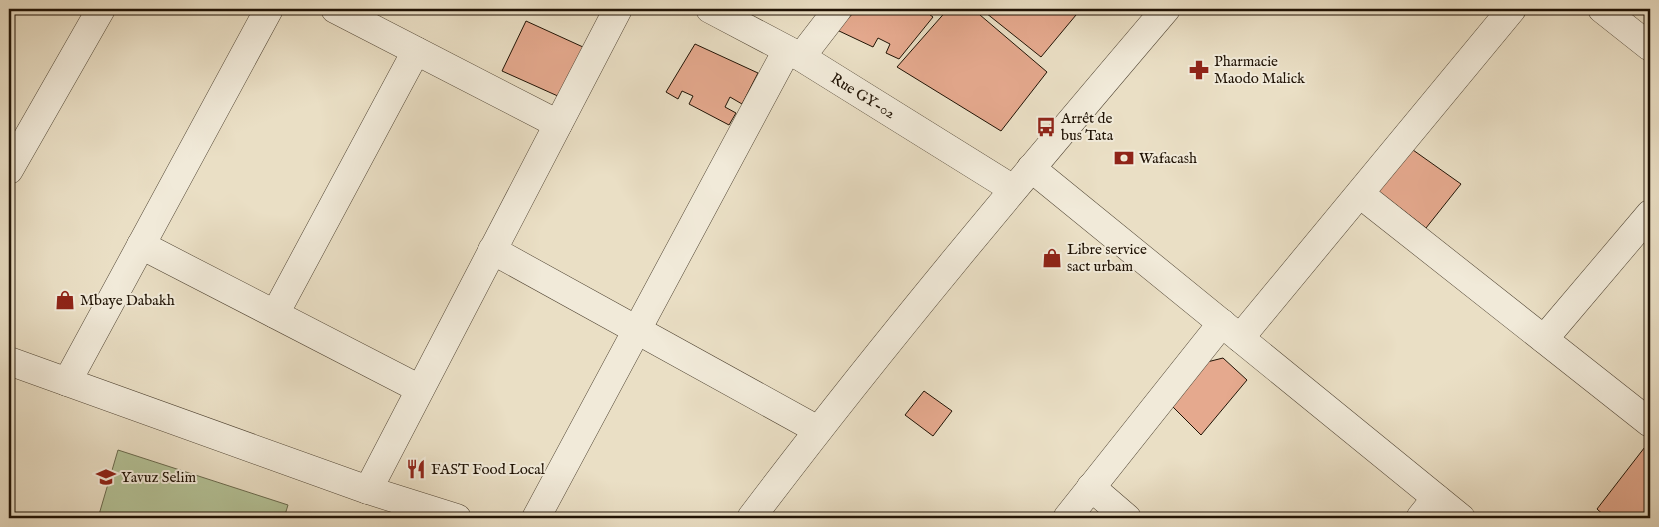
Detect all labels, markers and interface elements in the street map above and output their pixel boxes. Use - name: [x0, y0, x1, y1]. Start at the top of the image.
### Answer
- place label: Pharmacie Maodo Malick: [1214, 52, 1306, 88]
- pharmacy icon: Pharmacie Maodo Malick: [1188, 59, 1210, 81]
- street label: Rue GY-02: [827, 68, 899, 123]
- place label: Arrêt de bus Tata: [1060, 109, 1114, 145]
- bus stop icon: Arrêt de bus Tata: [1035, 116, 1057, 138]
- bank icon: Wafacash: [1113, 147, 1135, 169]
- place label: Wafacash: [1139, 149, 1197, 168]
- place label: Libre service sact urbam: [1067, 240, 1147, 276]
- shop icon: Libre service sact urbam: [1041, 247, 1063, 269]
- shop icon: Mbaye Dabakh: [54, 289, 76, 311]
- place label: Mbaye Dabakh: [80, 291, 175, 310]
- restaurant icon: FAST Food Local: [405, 458, 427, 480]
- place label: FAST Food Local: [431, 460, 546, 479]
- school or university icon: Yavuz Selim: [95, 466, 117, 488]
- place label: Yavuz Selim: [121, 468, 196, 487]

